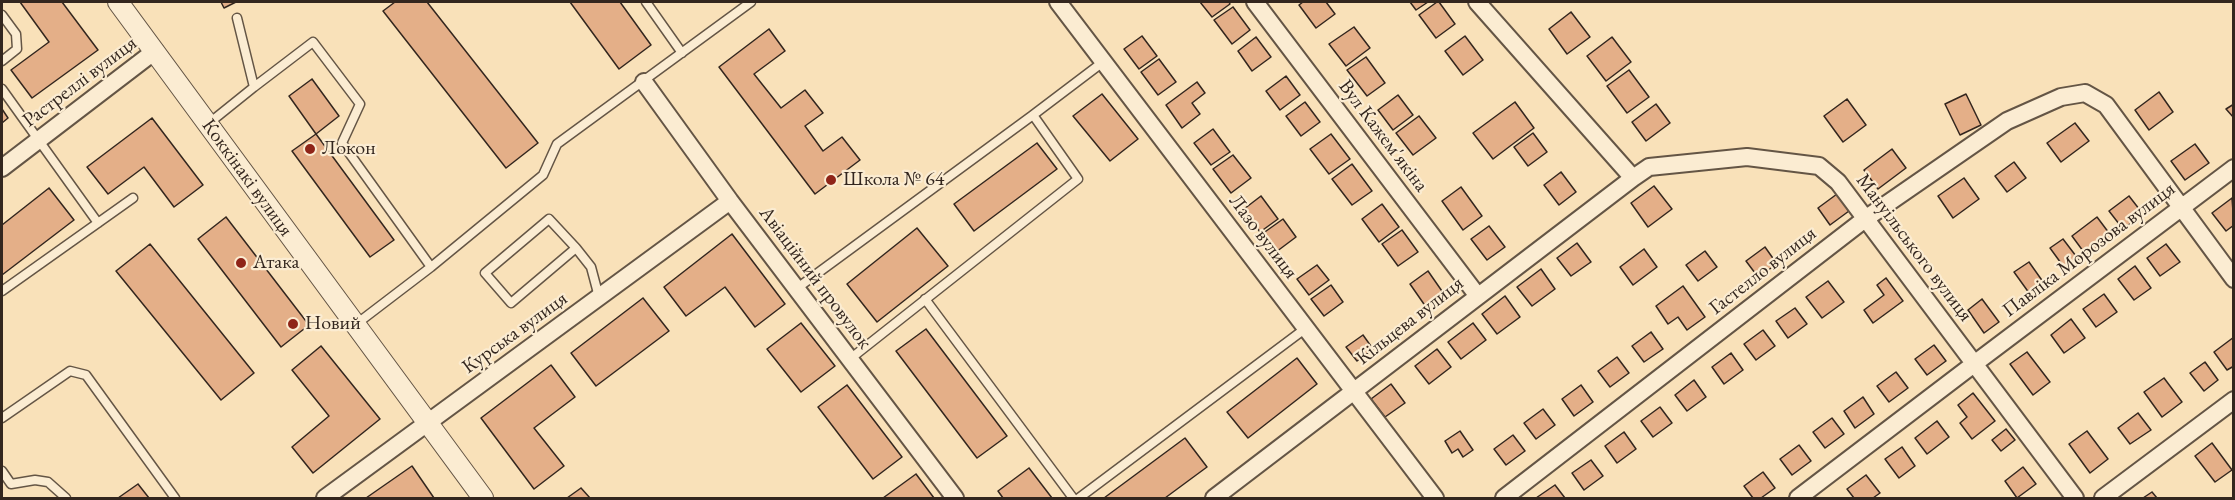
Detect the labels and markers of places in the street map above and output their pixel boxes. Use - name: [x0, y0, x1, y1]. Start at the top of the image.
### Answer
- place label: Локон: [322, 137, 376, 161]
- marker: Локон: [303, 142, 317, 156]
- place label: Школа № 64: [843, 168, 944, 192]
- marker: Школа № 64: [824, 173, 838, 187]
- place label: Атака: [253, 251, 300, 275]
- marker: Атака: [234, 256, 248, 270]
- place label: Новий: [305, 312, 361, 336]
- marker: Новий: [286, 317, 300, 331]

